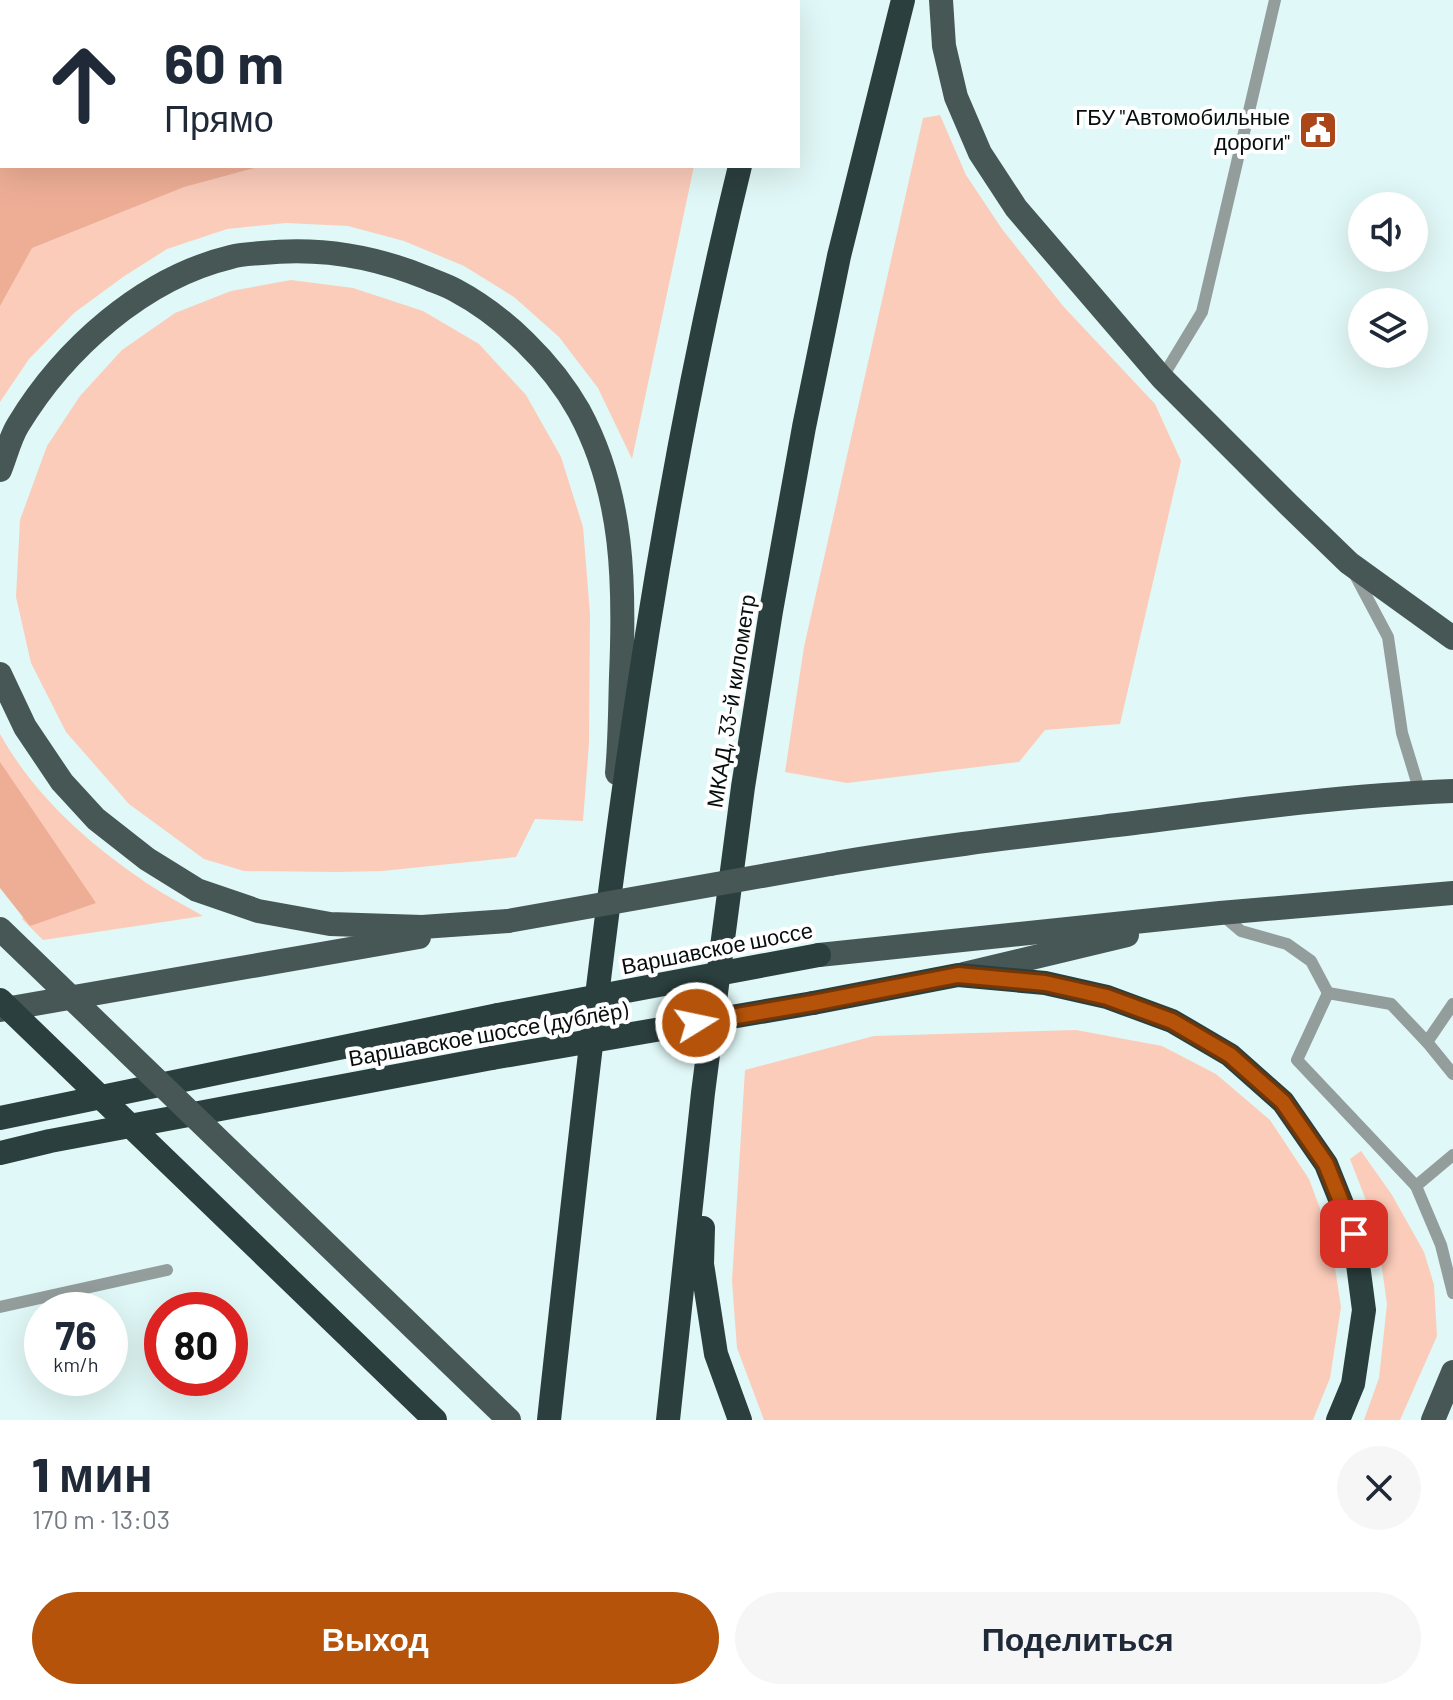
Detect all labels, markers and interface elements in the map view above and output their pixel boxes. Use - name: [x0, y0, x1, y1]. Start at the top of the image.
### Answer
- text: 60 m: [164, 28, 284, 95]
- icon: ahead: [32, 32, 136, 136]
- text: Прямо: [164, 96, 274, 139]
- place label: ГБУ "Автомобильные дороги": [1075, 103, 1290, 155]
- public building icon: ГБУ "Автомобильные дороги": [1297, 109, 1339, 151]
- map controls: [1348, 192, 1428, 368]
- button: sound: [1348, 192, 1428, 272]
- button: layers: [1348, 288, 1428, 368]
- street label: МКАД, 33-й километр: [700, 592, 761, 810]
- street label: Варшавское шоссе: [619, 916, 815, 979]
- position arrow: [654, 981, 738, 1065]
- street label: Варшавское шоссе (дублёр): [346, 996, 630, 1071]
- pin: [1320, 1200, 1388, 1268]
- icon: arrive: [1332, 1212, 1376, 1256]
- speed limit sign: 80: [144, 1292, 248, 1396]
- text: 76: [55, 1310, 97, 1358]
- text: km/h: [53, 1352, 99, 1376]
- text: 1 мин: [32, 1444, 153, 1502]
- button: close: [1337, 1446, 1421, 1530]
- text: 170 m · 13:03: [32, 1503, 170, 1534]
- button: Выход: [32, 1592, 719, 1684]
- button: Поделиться: [735, 1592, 1421, 1684]

